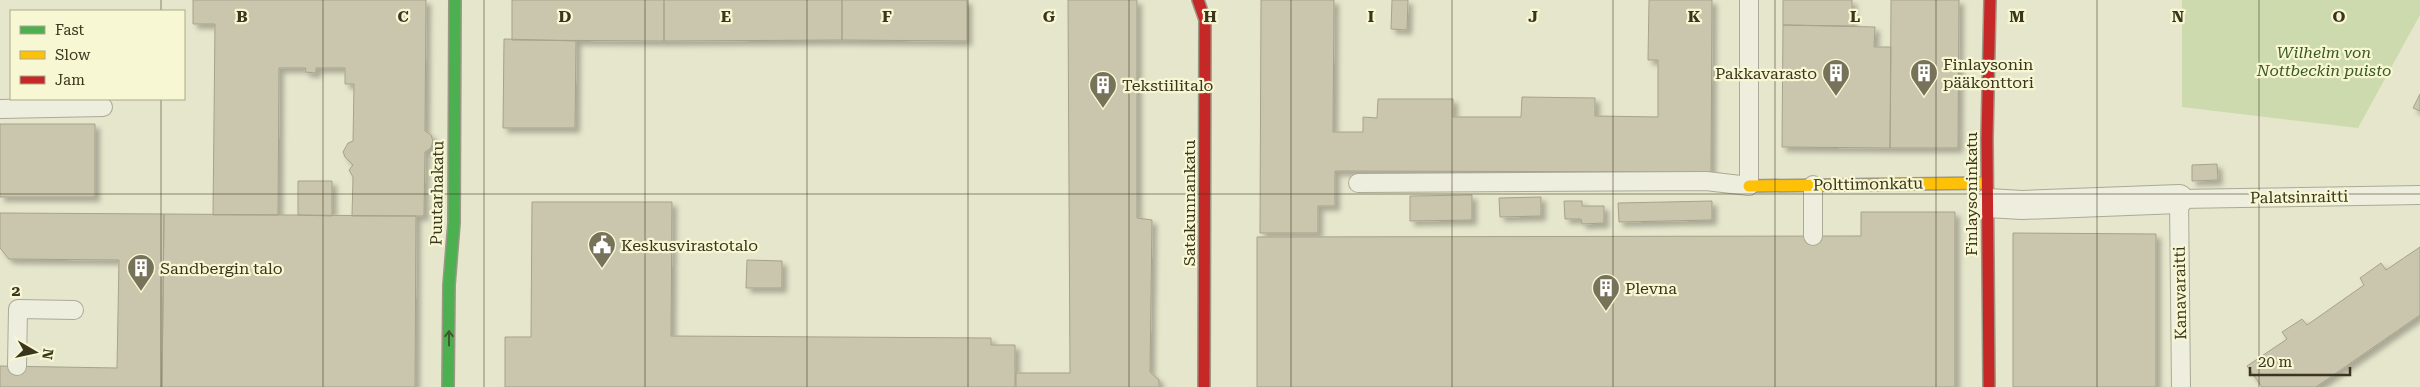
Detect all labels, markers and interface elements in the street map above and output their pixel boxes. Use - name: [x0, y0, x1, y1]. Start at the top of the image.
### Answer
- text: B: [236, 7, 248, 26]
- text: C: [397, 7, 409, 26]
- text: D: [559, 7, 572, 26]
- text: E: [721, 7, 731, 26]
- text: F: [882, 7, 892, 26]
- text: G: [1043, 7, 1056, 26]
- text: H: [1203, 7, 1217, 26]
- text: I: [1368, 7, 1374, 26]
- text: J: [1528, 7, 1538, 26]
- text: K: [1688, 7, 1701, 26]
- text: L: [1850, 7, 1860, 26]
- text: M: [2009, 7, 2025, 26]
- text: N: [2172, 7, 2184, 26]
- text: O: [2333, 7, 2346, 26]
- legend: [10, 10, 185, 100]
- text: Fast: [55, 21, 85, 39]
- park label: Wilhelm von Nottbeckin puisto: [2256, 43, 2391, 80]
- text: Slow: [55, 46, 91, 64]
- place label: Finlaysonin pääkonttori: [1943, 55, 2034, 92]
- building icon: Pakkavarasto: [1821, 58, 1851, 97]
- building icon: Finlaysonin pääkonttori: [1909, 58, 1939, 97]
- place label: Pakkavarasto: [1715, 64, 1817, 83]
- building icon: Tekstiilitalo: [1088, 70, 1118, 109]
- text: Jam: [55, 71, 85, 89]
- place label: Tekstiilitalo: [1122, 76, 1214, 95]
- street label: Finlaysoninkatu: [1962, 132, 1981, 256]
- street label: Puutarhakatu: [427, 140, 447, 245]
- street label: Satakunnankatu: [1180, 140, 1199, 266]
- street label: Polttimonkatu: [1813, 174, 1923, 194]
- street label: Palatsinraitti: [2250, 187, 2348, 207]
- public building icon: Keskusvirastotalo: [587, 230, 617, 269]
- place label: Keskusvirastotalo: [621, 236, 758, 255]
- street label: Kanavaraitti: [2170, 246, 2190, 340]
- building icon: Sandbergin talo: [126, 253, 156, 292]
- place label: Sandbergin talo: [160, 259, 283, 278]
- building icon: Plevna: [1591, 273, 1621, 312]
- place label: Plevna: [1625, 279, 1677, 298]
- text: 2: [12, 281, 21, 300]
- north arrow: [10, 327, 60, 377]
- one-way arrow: [444, 331, 454, 347]
- scale bar: [2250, 344, 2350, 376]
- text: N: [39, 347, 57, 361]
- text: 20 m: [2258, 353, 2293, 371]

